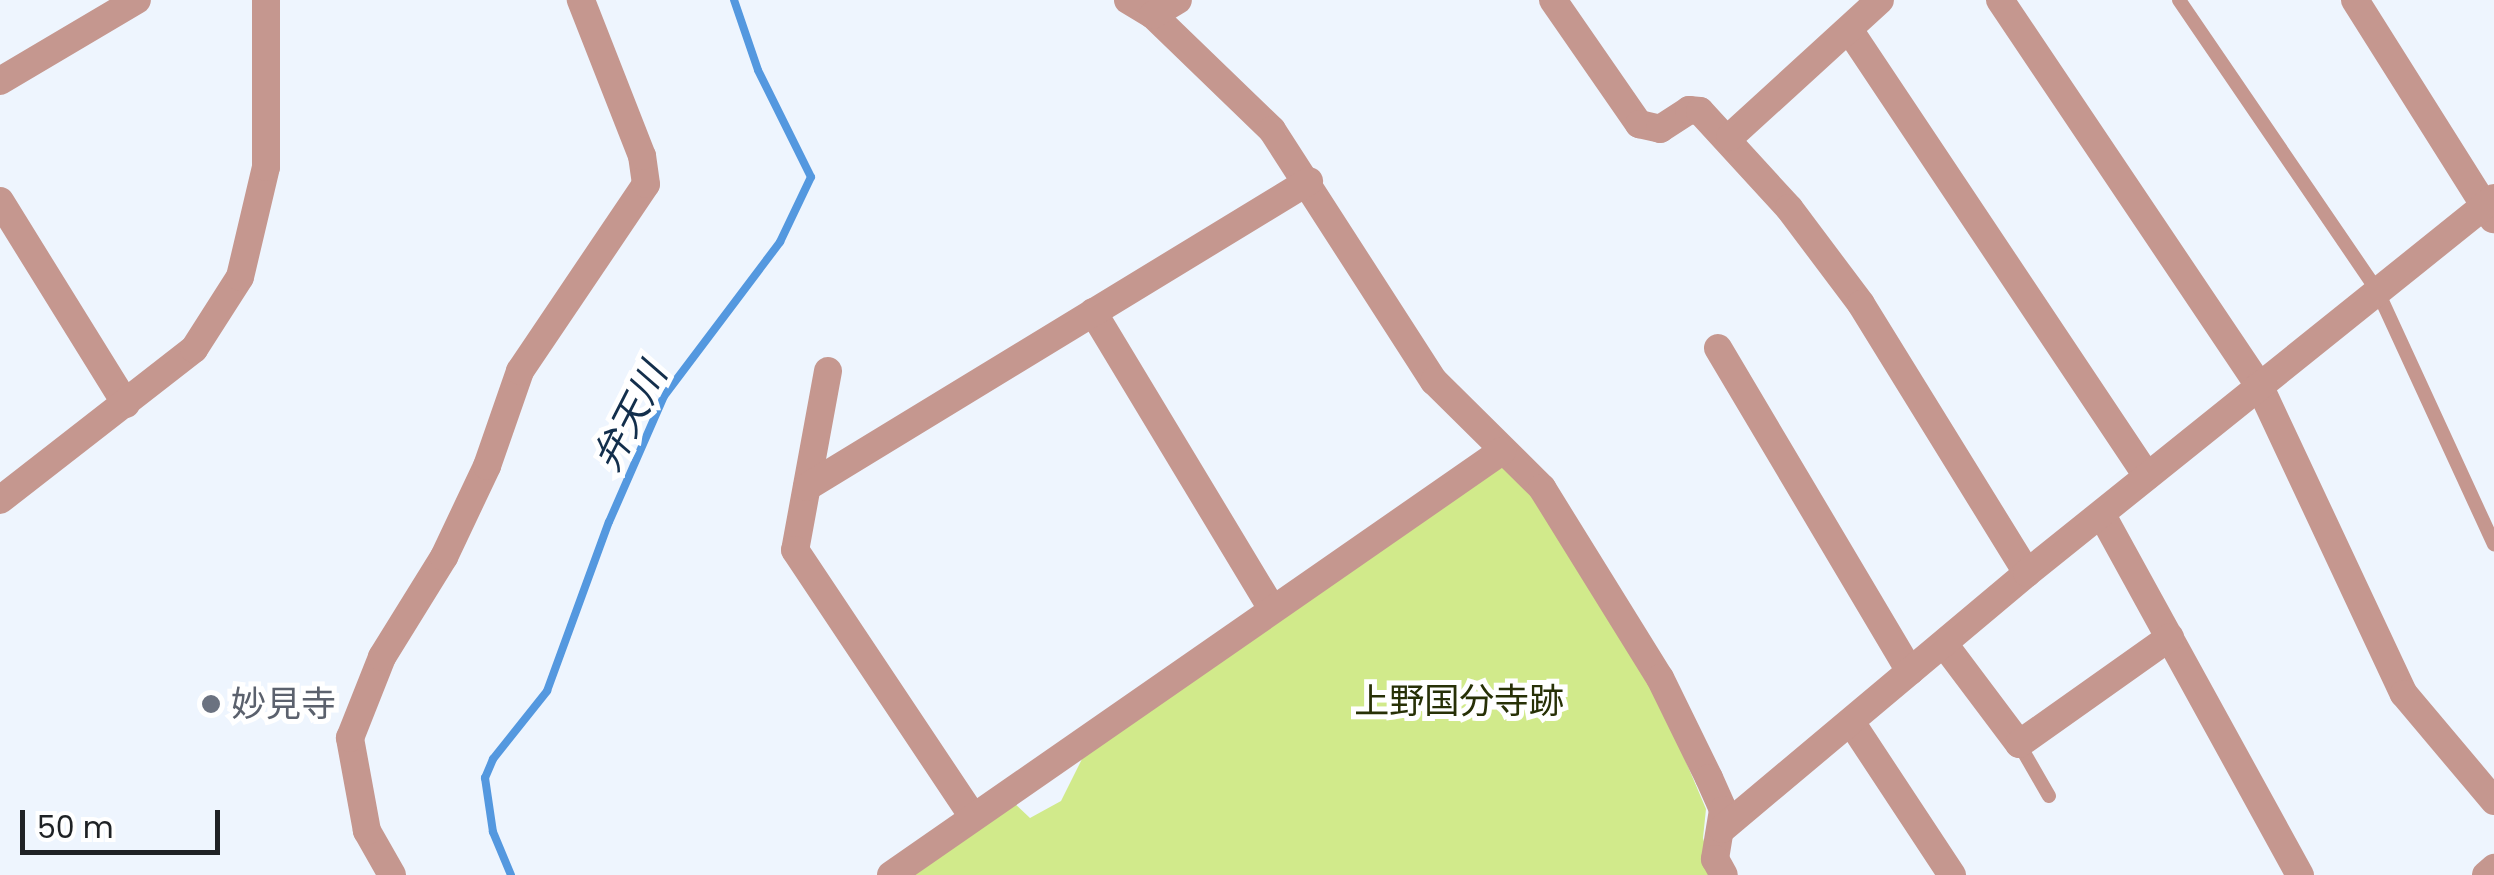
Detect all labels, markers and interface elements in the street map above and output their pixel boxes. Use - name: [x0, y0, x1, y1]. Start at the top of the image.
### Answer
- water label: 弁天川: [584, 356, 676, 478]
- park label: 上野国分寺跡: [1354, 680, 1564, 722]
- place label: 妙見寺: [231, 683, 336, 725]
- marker: 妙見寺: [200, 693, 222, 715]
- scale bar: [25, 790, 225, 852]
- text: 50 m: [37, 806, 114, 849]

